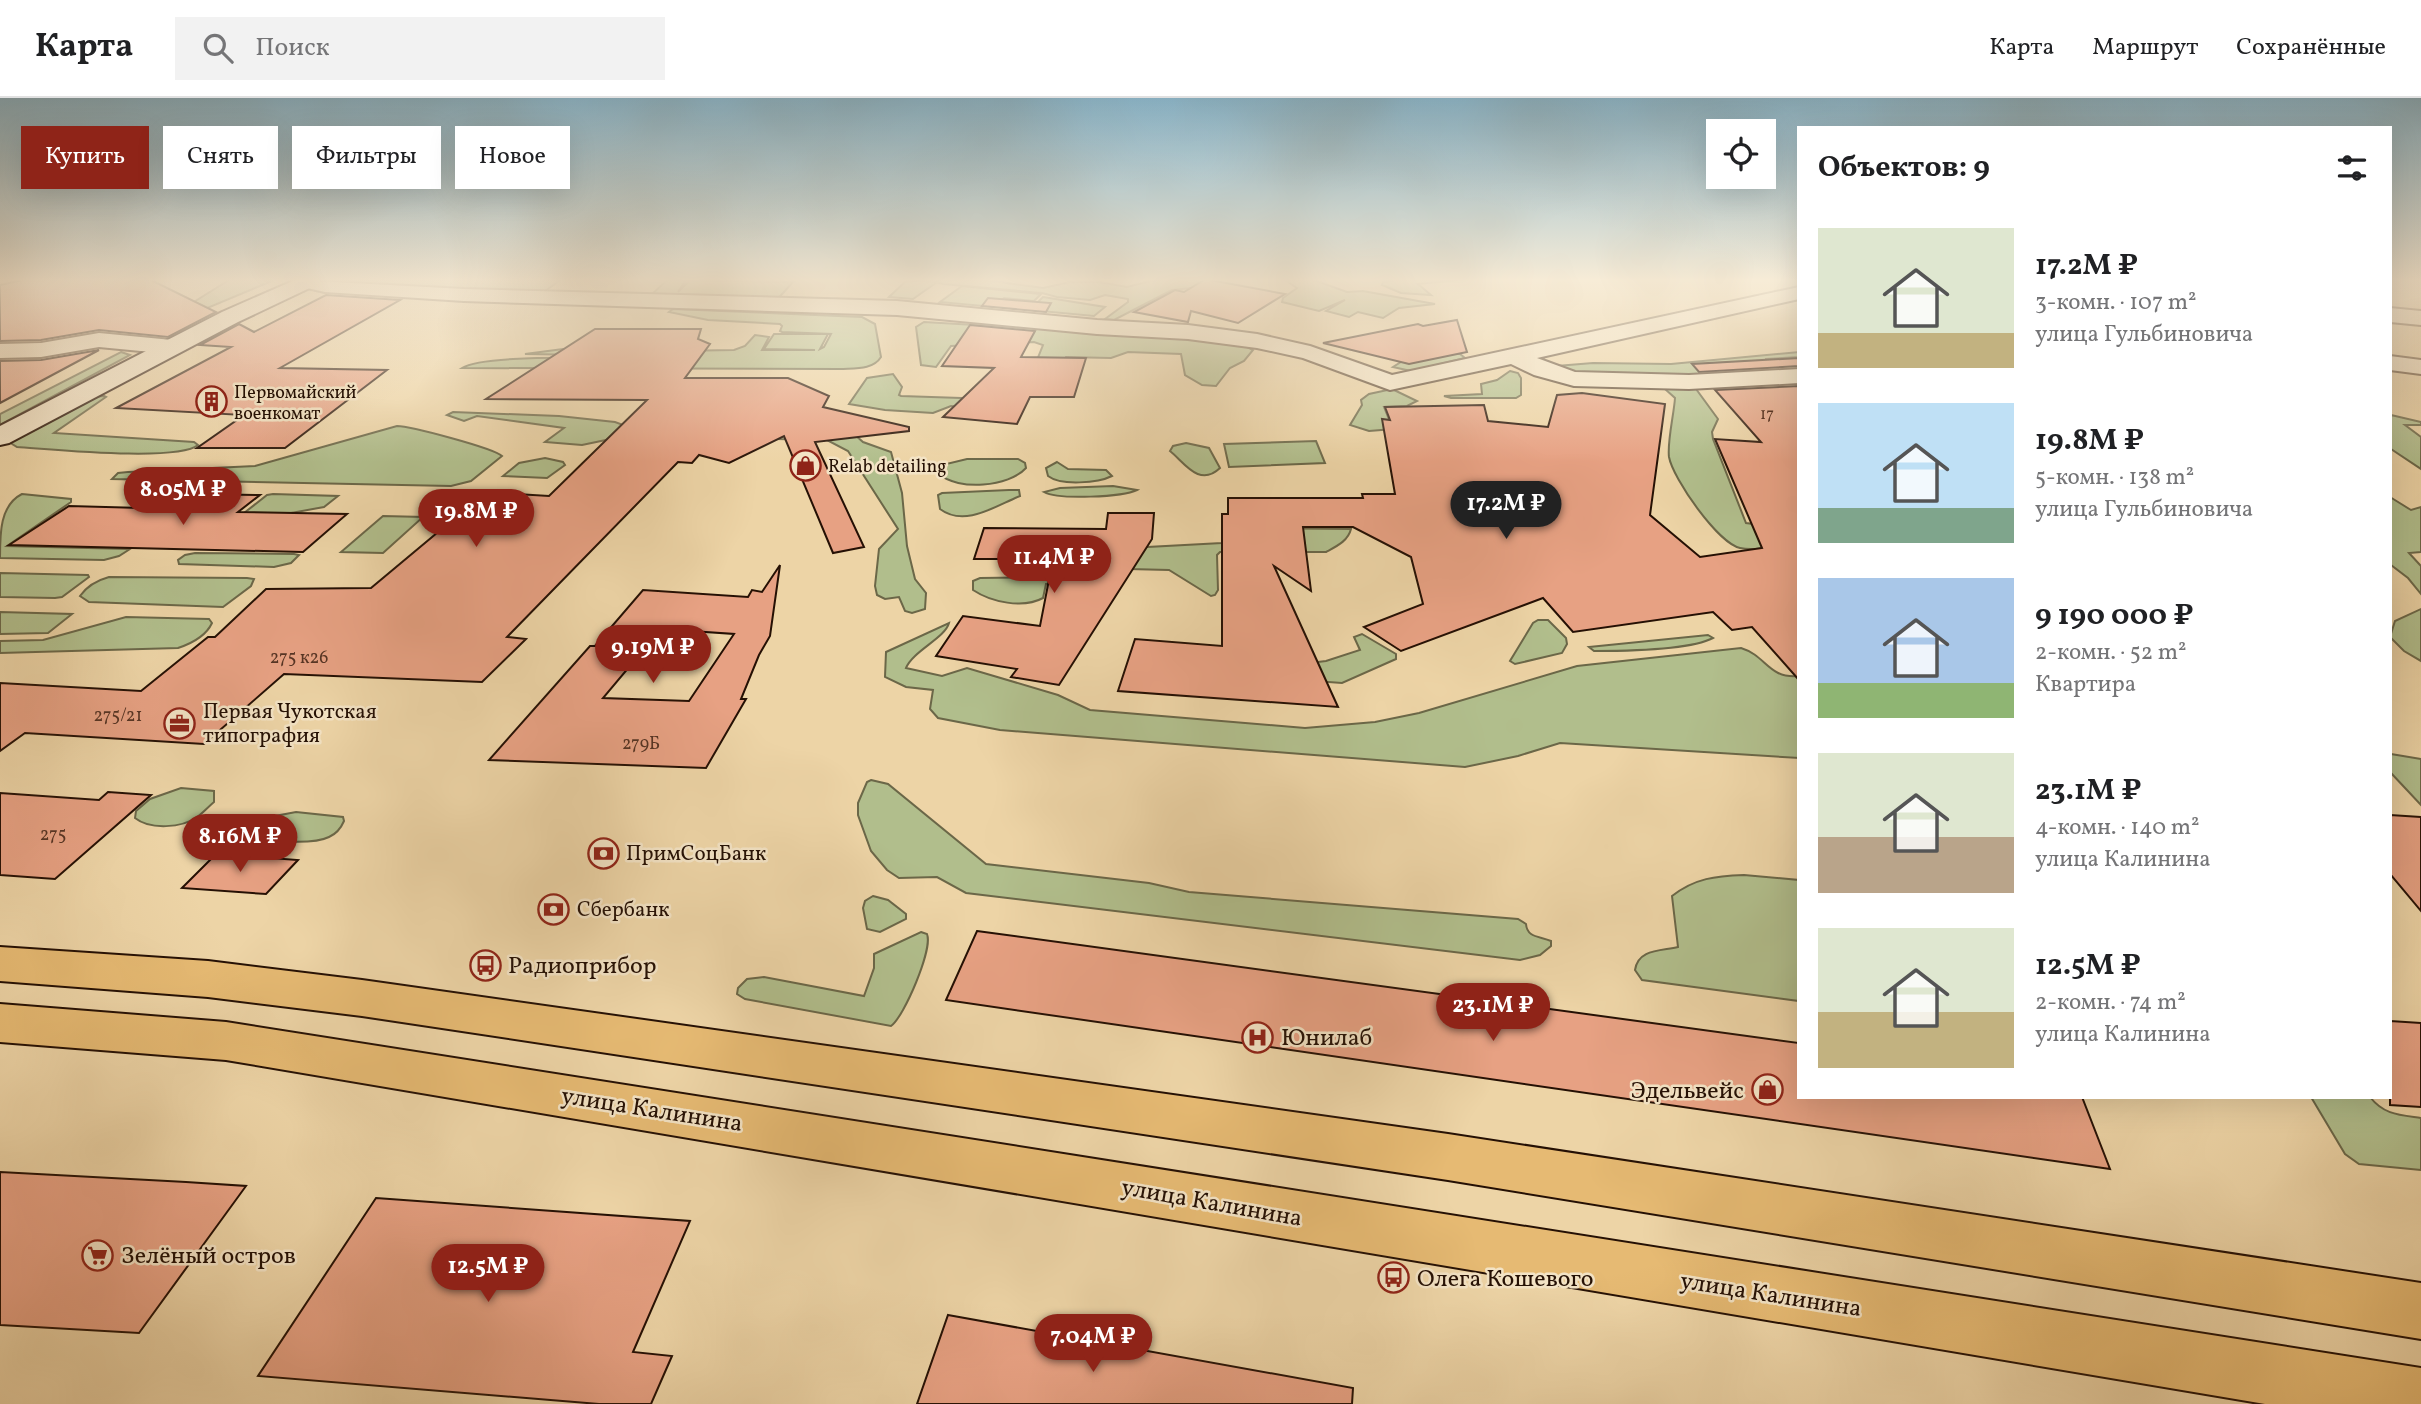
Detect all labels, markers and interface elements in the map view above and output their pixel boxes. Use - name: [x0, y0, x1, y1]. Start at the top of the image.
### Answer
- search box: [175, 17, 665, 80]
- text: Карта: [35, 25, 133, 71]
- icon: search: [199, 29, 237, 67]
- text: Поиск: [255, 30, 330, 66]
- text: Карта: [1989, 31, 2054, 65]
- text: Маршрут: [2092, 31, 2198, 65]
- text: Сохранённые: [2236, 31, 2386, 65]
- map controls: [1706, 119, 1776, 189]
- button: locate: [1706, 119, 1776, 189]
- chip: Купить: [21, 126, 149, 189]
- chip: Снять: [163, 126, 278, 189]
- chip: Фильтры: [292, 126, 441, 189]
- chip: Новое: [455, 126, 570, 189]
- text: Объектов: 9: [1818, 147, 1990, 189]
- icon: filters: [2333, 149, 2371, 187]
- text: 17.2M ₽: [2035, 245, 2138, 287]
- icon: home: [1874, 256, 1958, 340]
- text: 3-комн. · 107 m²: [2035, 287, 2197, 319]
- text: улица Гульбиновича: [2035, 319, 2253, 351]
- place label: Первомайский военкомат: [234, 381, 356, 427]
- building icon: Первомайский военкомат: [194, 385, 228, 419]
- house number: 17: [1760, 404, 1774, 426]
- text: 19.8M ₽: [2035, 420, 2144, 462]
- icon: home: [1874, 431, 1958, 515]
- shop icon: Relab detailing: [788, 449, 822, 483]
- place label: Relab detailing: [828, 455, 946, 480]
- text: 5-комн. · 138 m²: [2035, 462, 2194, 494]
- pin: 8.05M ₽: [118, 468, 248, 527]
- text: 8.05M ₽: [140, 474, 226, 506]
- pin: 17.2M ₽: [1441, 482, 1571, 541]
- text: 17.2M ₽: [1466, 488, 1546, 520]
- pin: 19.8M ₽: [411, 490, 541, 549]
- text: улица Гульбиновича: [2035, 494, 2253, 526]
- text: 19.8M ₽: [434, 496, 518, 528]
- pin: 11.4M ₽: [989, 536, 1119, 595]
- text: 11.4M ₽: [1013, 542, 1095, 574]
- text: 9 190 000 ₽: [2035, 595, 2194, 637]
- icon: home: [1874, 606, 1958, 690]
- pin: 9.19M ₽: [588, 626, 718, 685]
- text: 9.19M ₽: [611, 632, 695, 664]
- text: 2-комн. · 52 m²: [2035, 637, 2187, 669]
- house number: 275 к26: [270, 646, 328, 671]
- text: Квартира: [2035, 669, 2136, 701]
- place label: Первая Чукотская типография: [203, 698, 377, 751]
- house number: 275/21: [94, 704, 142, 729]
- office icon: Первая Чукотская типография: [163, 706, 197, 740]
- house number: 279Б: [622, 732, 660, 757]
- text: 23.1M ₽: [2035, 770, 2142, 812]
- icon: home: [1874, 781, 1958, 865]
- text: 4-комн. · 140 m²: [2035, 812, 2200, 844]
- pin: 8.16M ₽: [175, 814, 305, 874]
- text: 8.16M ₽: [198, 821, 282, 853]
- house number: 275: [40, 823, 66, 848]
- bank icon: ПримСоцБанк: [586, 836, 620, 870]
- place label: ПримСоцБанк: [626, 840, 766, 869]
- text: улица Калинина: [2035, 844, 2211, 876]
- bank icon: Сбербанк: [537, 892, 571, 926]
- place label: Сбербанк: [577, 896, 669, 925]
- text: 12.5M ₽: [2035, 945, 2141, 987]
- bus stop icon: Радиоприбор: [468, 948, 502, 982]
- place label: Радиоприбор: [508, 950, 656, 984]
- icon: home: [1874, 956, 1958, 1040]
- pin: 23.1M ₽: [1428, 984, 1558, 1043]
- text: 2-комн. · 74 m²: [2035, 987, 2186, 1019]
- text: 23.1M ₽: [1452, 990, 1534, 1022]
- text: улица Калинина: [2035, 1019, 2211, 1051]
- hospital icon: Юнилаб: [1241, 1020, 1275, 1054]
- place label: Юнилаб: [1281, 1022, 1372, 1056]
- shop icon: Эдельвейс: [1750, 1073, 1784, 1107]
- place label: Эдельвейс: [1631, 1075, 1744, 1109]
- street label: улица Калинина: [558, 1080, 745, 1142]
- street label: улица Калинина: [1118, 1171, 1305, 1237]
- supermarket icon: Зелёный остров: [81, 1238, 115, 1272]
- place label: Зелёный остров: [121, 1240, 296, 1274]
- pin: 12.5M ₽: [423, 1244, 553, 1304]
- text: 12.5M ₽: [447, 1251, 529, 1283]
- bus stop icon: Олега Кошевого: [1377, 1261, 1411, 1295]
- place label: Олега Кошевого: [1417, 1263, 1594, 1297]
- street label: улица Калинина: [1677, 1265, 1864, 1327]
- pin: 7.04M ₽: [1028, 1314, 1158, 1374]
- text: 7.04M ₽: [1050, 1321, 1136, 1353]

